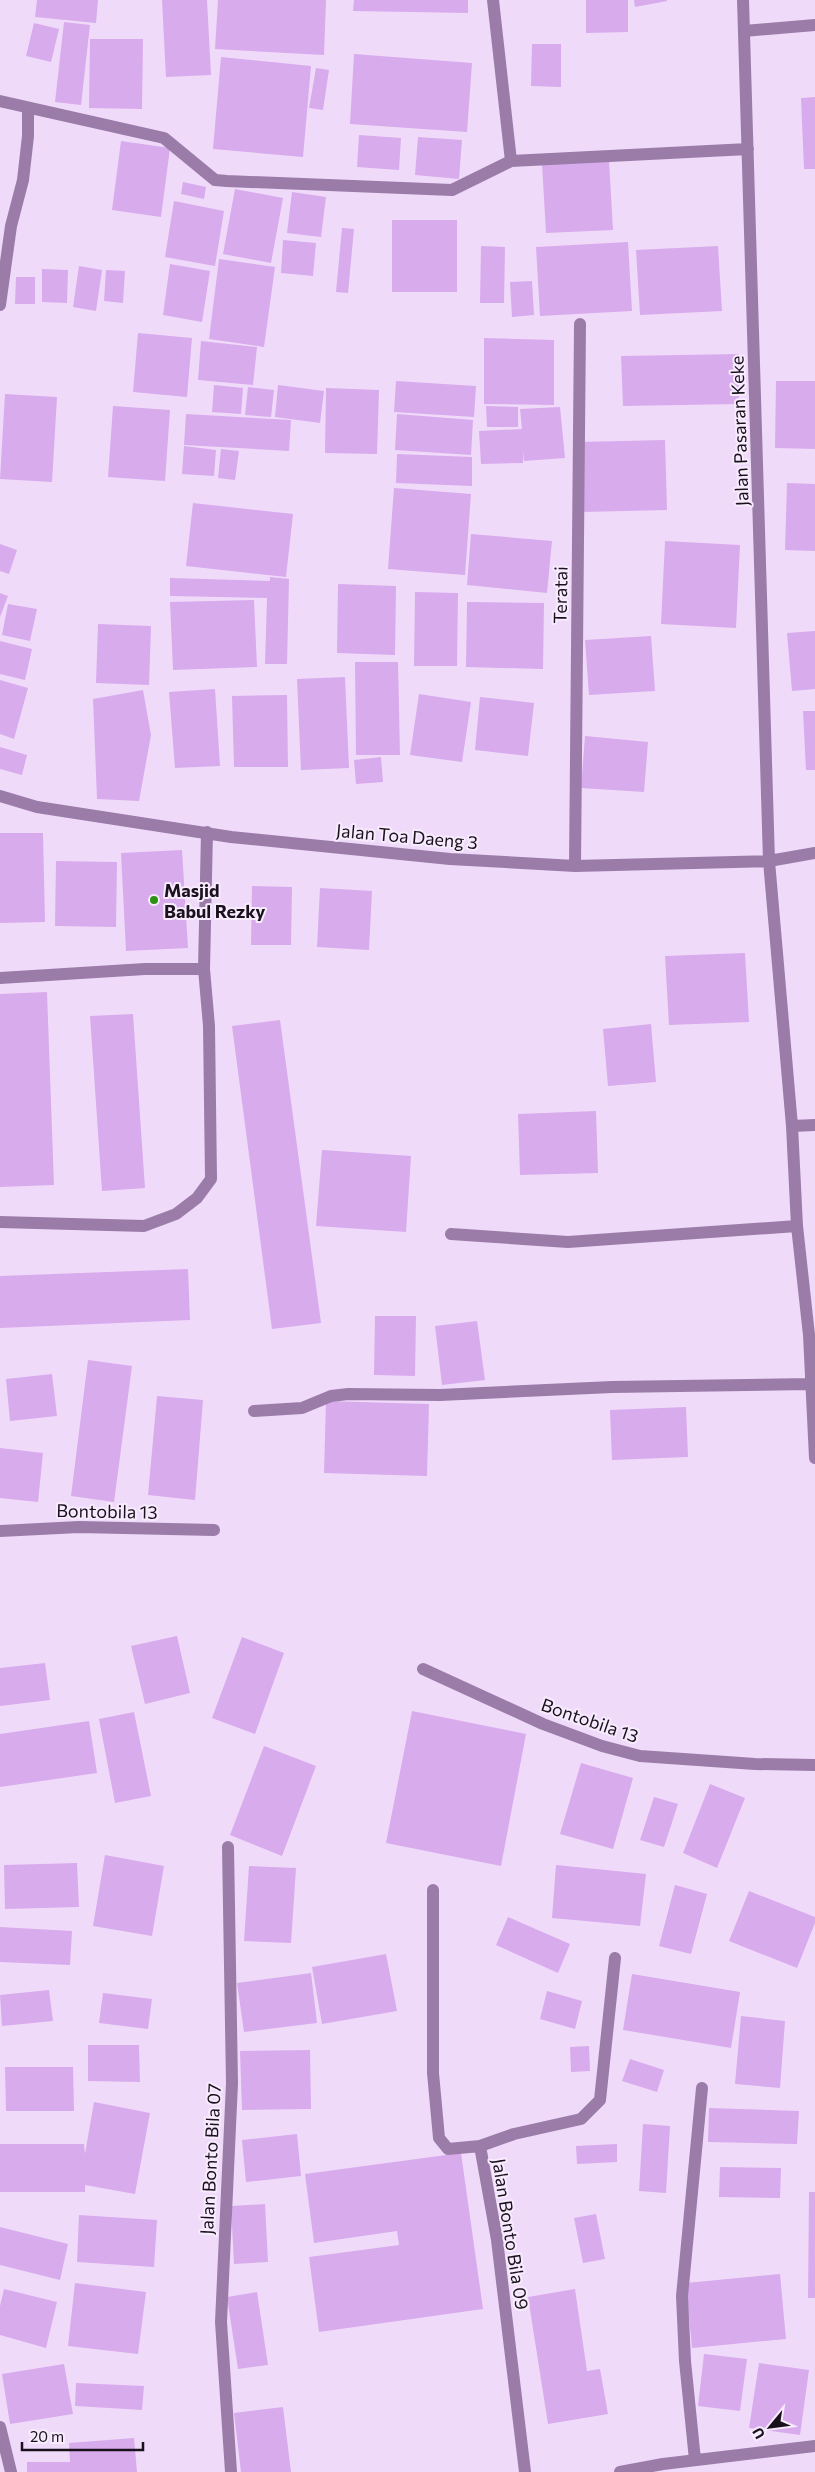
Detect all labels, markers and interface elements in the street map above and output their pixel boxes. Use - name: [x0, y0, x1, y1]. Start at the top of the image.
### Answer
- street label: Jalan Pasaran Keke: [725, 355, 753, 507]
- street label: Teratai: [548, 566, 572, 624]
- street label: Jalan Toa Daeng 3: [335, 819, 479, 853]
- place label: Masjid Babul Rezky: [164, 879, 266, 922]
- marker: Masjid Babul Rezky: [148, 894, 160, 906]
- street label: Bontobila 13: [56, 1499, 158, 1523]
- street label: Bontobila 13: [538, 1693, 642, 1747]
- street label: Jalan Bonto Bila 07: [195, 2083, 225, 2235]
- street label: Jalan Bonto Bila 09: [488, 2157, 534, 2311]
- north arrow: [745, 2402, 795, 2452]
- scale bar: [22, 2420, 144, 2452]
- text: U: [748, 2425, 768, 2442]
- text: 20 m: [30, 2427, 64, 2445]

